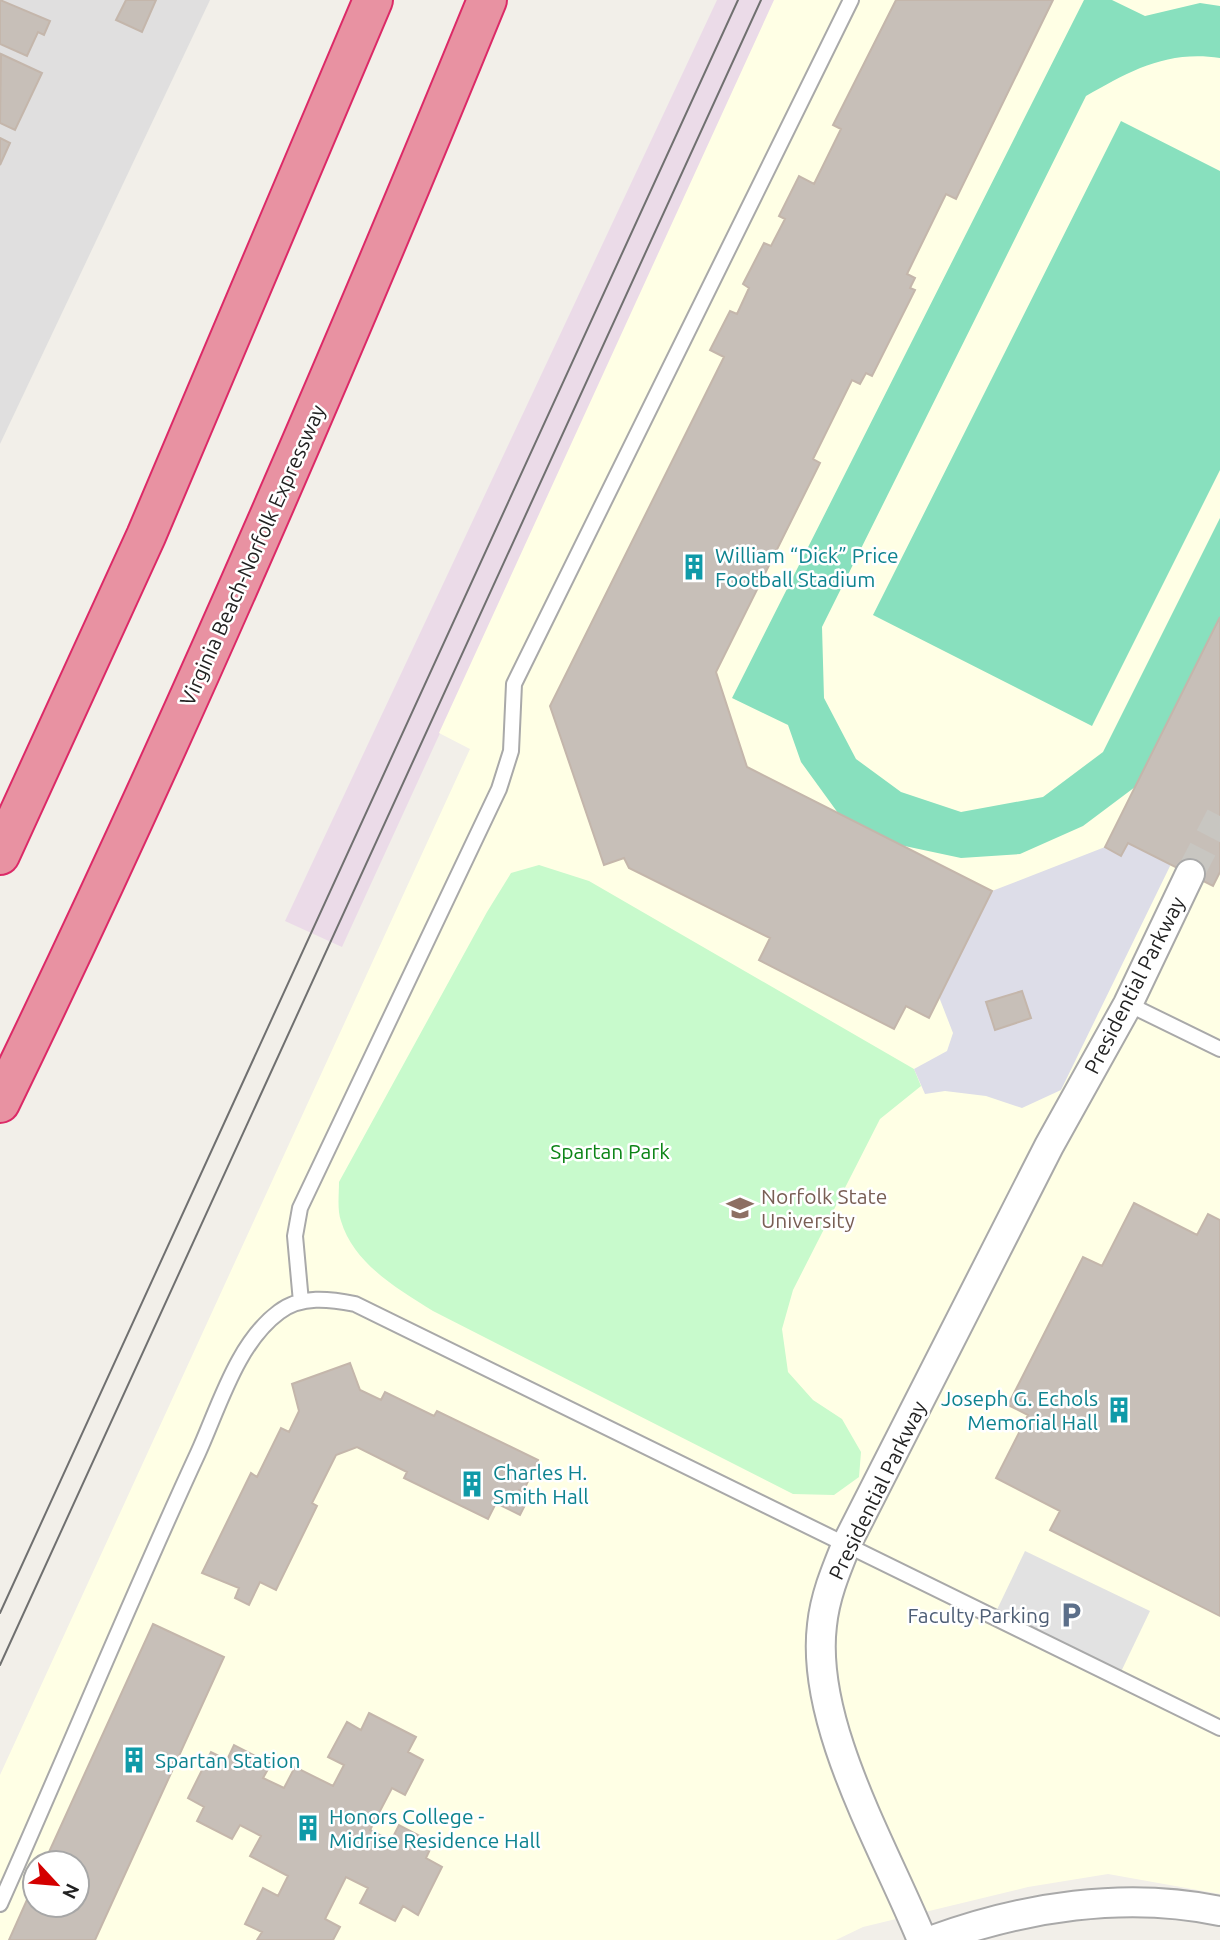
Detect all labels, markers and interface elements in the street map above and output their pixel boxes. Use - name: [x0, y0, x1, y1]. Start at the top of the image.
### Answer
- street label: Virginia Beach-Norfolk Expressway: [175, 401, 329, 709]
- place label: William “Dick” Price Football Stadium: [715, 543, 899, 591]
- building icon: William “Dick” Price Football Stadium: [679, 552, 709, 582]
- street label: Presidential Parkway: [1079, 892, 1189, 1078]
- park label: Spartan Park: [550, 1139, 670, 1163]
- place label: Norfolk State University: [761, 1184, 887, 1232]
- school or university icon: Norfolk State University: [725, 1193, 755, 1223]
- place label: Joseph G. Echols Memorial Hall: [941, 1386, 1098, 1434]
- building icon: Joseph G. Echols Memorial Hall: [1104, 1395, 1134, 1425]
- street label: Presidential Parkway: [823, 1397, 931, 1583]
- place label: Charles H. Smith Hall: [493, 1460, 589, 1508]
- building icon: Charles H. Smith Hall: [457, 1469, 487, 1499]
- parking icon: Faculty Parking: [1056, 1600, 1086, 1630]
- place label: Faculty Parking: [908, 1603, 1050, 1627]
- building icon: Spartan Station: [119, 1745, 149, 1775]
- place label: Spartan Station: [155, 1748, 301, 1772]
- place label: Honors College - Midrise Residence Hall: [329, 1804, 540, 1852]
- building icon: Honors College - Midrise Residence Hall: [293, 1813, 323, 1843]
- north arrow: [21, 1849, 91, 1919]
- text: N: [58, 1880, 84, 1903]

